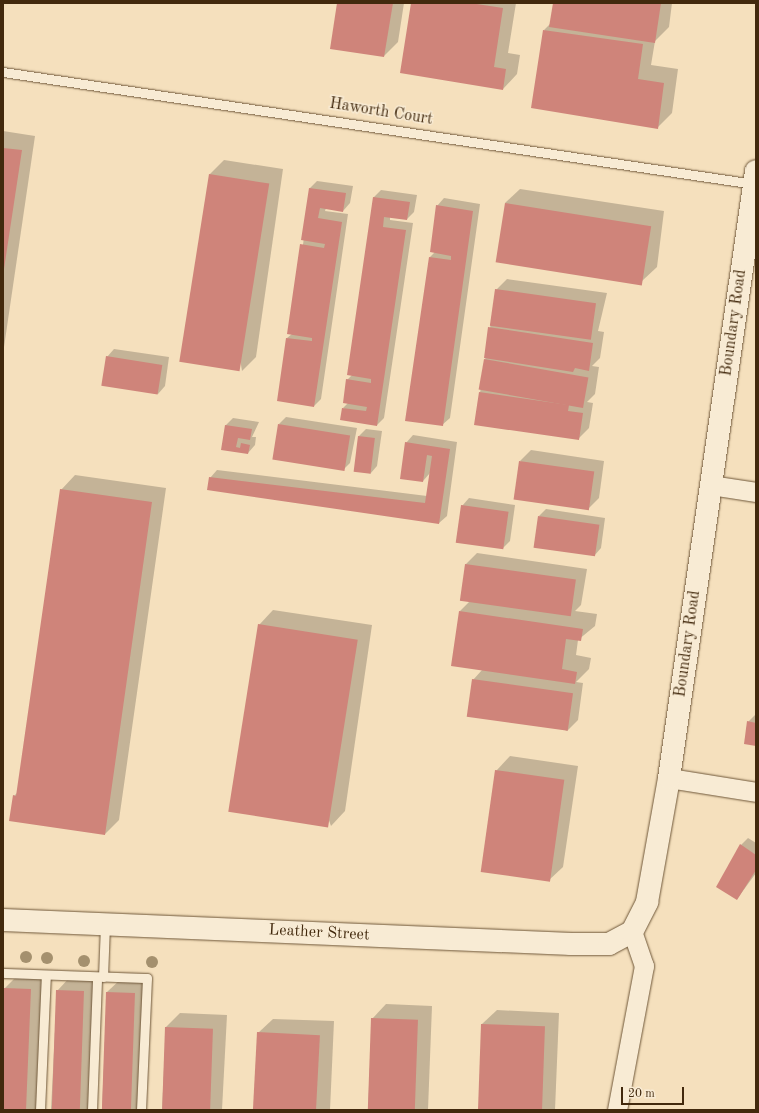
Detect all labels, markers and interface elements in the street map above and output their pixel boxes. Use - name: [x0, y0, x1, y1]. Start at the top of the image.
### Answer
- street label: Haworth Court: [328, 94, 434, 130]
- street label: Boundary Road: [717, 268, 751, 378]
- street label: Boundary Road: [671, 589, 705, 699]
- street label: Leather Street: [268, 921, 370, 945]
- scale bar: [623, 1079, 686, 1105]
- text: 20 m: [628, 1088, 655, 1100]

